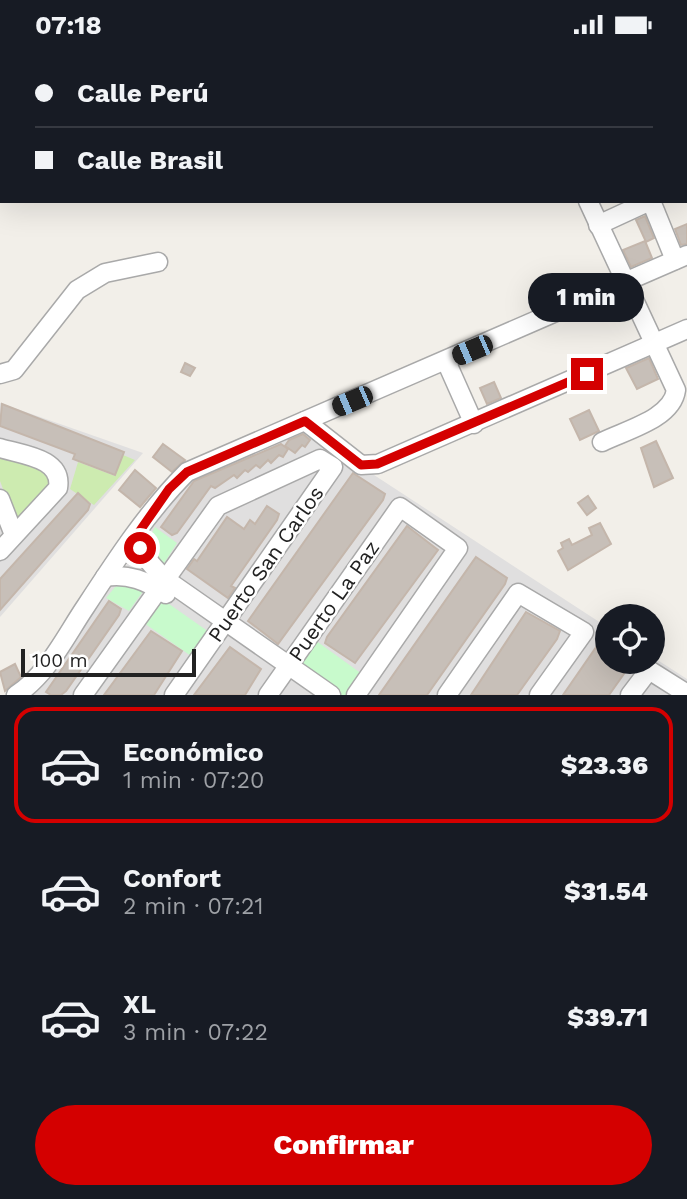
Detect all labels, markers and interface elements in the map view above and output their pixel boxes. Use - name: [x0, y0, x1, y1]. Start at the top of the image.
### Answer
- text: 07:18: [35, 10, 102, 40]
- text: Calle Perú: [77, 78, 209, 108]
- text: Calle Brasil: [77, 145, 223, 175]
- callout: 1 min: [529, 273, 645, 321]
- text: 1 min: [556, 284, 616, 311]
- car: [449, 332, 496, 368]
- route end: [571, 358, 603, 390]
- car: [329, 383, 376, 419]
- street label: Puerto San Carlos: [202, 481, 329, 647]
- route start: [124, 532, 156, 564]
- street label: Puerto La Paz: [283, 536, 384, 666]
- map controls: [595, 604, 665, 674]
- button: locate: [595, 604, 665, 674]
- scale bar: [21, 646, 196, 678]
- text: 100 m: [32, 649, 88, 672]
- icon: car: [39, 734, 102, 797]
- text: Económico: [123, 737, 264, 767]
- text: $23.36: [561, 750, 648, 780]
- text: 1 min · 07:20: [123, 767, 264, 794]
- icon: car: [39, 860, 102, 923]
- text: Confort: [123, 863, 221, 893]
- text: $31.54: [564, 876, 648, 906]
- text: 2 min · 07:21: [123, 893, 263, 920]
- icon: car: [39, 986, 102, 1049]
- text: XL: [123, 989, 156, 1019]
- text: $39.71: [567, 1002, 648, 1032]
- text: 3 min · 07:22: [123, 1019, 268, 1046]
- button: Confirmar: [35, 1105, 652, 1185]

